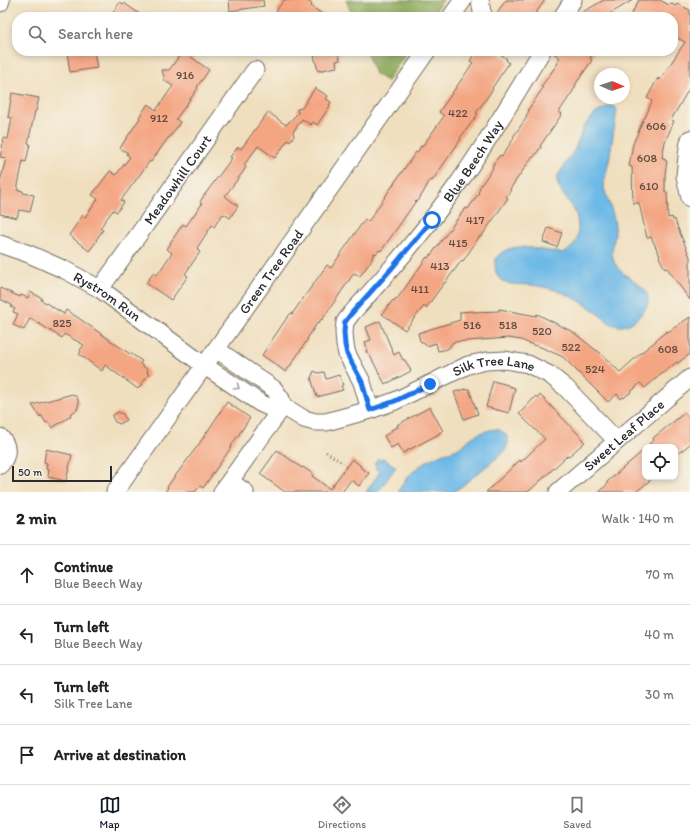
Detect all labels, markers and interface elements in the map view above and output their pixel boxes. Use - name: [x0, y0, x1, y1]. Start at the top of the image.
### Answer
- search box: [12, 12, 678, 56]
- icon: search: [26, 23, 48, 45]
- text: Search here: [58, 25, 133, 43]
- house number: 916: [176, 68, 194, 82]
- north arrow: [594, 68, 630, 104]
- house number: 422: [448, 106, 469, 120]
- house number: 912: [150, 111, 169, 125]
- street label: Blue Beech Way: [440, 117, 507, 206]
- house number: 606: [646, 119, 666, 133]
- street label: Meadowhill Court: [140, 132, 215, 228]
- house number: 608: [637, 151, 658, 165]
- house number: 610: [639, 179, 659, 193]
- route start: [423, 211, 441, 229]
- house number: 417: [466, 213, 484, 227]
- street label: Green Tree Road: [236, 226, 307, 318]
- house number: 415: [448, 236, 468, 250]
- house number: 413: [430, 259, 450, 273]
- street label: Rystrom Run: [70, 268, 144, 325]
- house number: 411: [411, 282, 430, 296]
- house number: 825: [52, 316, 72, 330]
- house number: 516: [463, 318, 481, 332]
- house number: 518: [499, 318, 518, 332]
- house number: 520: [532, 324, 552, 338]
- house number: 522: [562, 340, 581, 354]
- house number: 608: [658, 342, 679, 356]
- street label: Silk Tree Lane: [450, 352, 539, 380]
- house number: 524: [585, 362, 605, 376]
- route end: [421, 375, 439, 393]
- one-way arrow: [233, 383, 240, 390]
- street label: Sweet Leaf Place: [580, 396, 668, 475]
- map controls: [642, 444, 678, 480]
- button: locate: [642, 444, 678, 480]
- scale bar: [12, 464, 112, 483]
- text: 50 m: [18, 466, 42, 479]
- text: 2 min: [16, 508, 56, 528]
- text: Walk · 140 m: [602, 511, 674, 526]
- text: Continue: [54, 558, 113, 576]
- icon: ahead: [16, 564, 38, 586]
- text: 70 m: [646, 567, 674, 582]
- text: Blue Beech Way: [54, 576, 142, 591]
- text: Turn left: [54, 618, 109, 636]
- icon: left: [16, 624, 38, 646]
- text: 40 m: [644, 627, 674, 642]
- text: Blue Beech Way: [54, 636, 142, 651]
- text: Turn left: [54, 678, 109, 696]
- icon: left: [16, 684, 38, 706]
- text: 30 m: [645, 687, 674, 702]
- text: Silk Tree Lane: [54, 696, 133, 711]
- icon: arrive: [16, 744, 38, 766]
- text: Arrive at destination: [54, 746, 186, 764]
- tab: Map: [99, 794, 121, 831]
- tab: Directions: [318, 794, 366, 831]
- tab: Saved: [563, 794, 591, 831]

